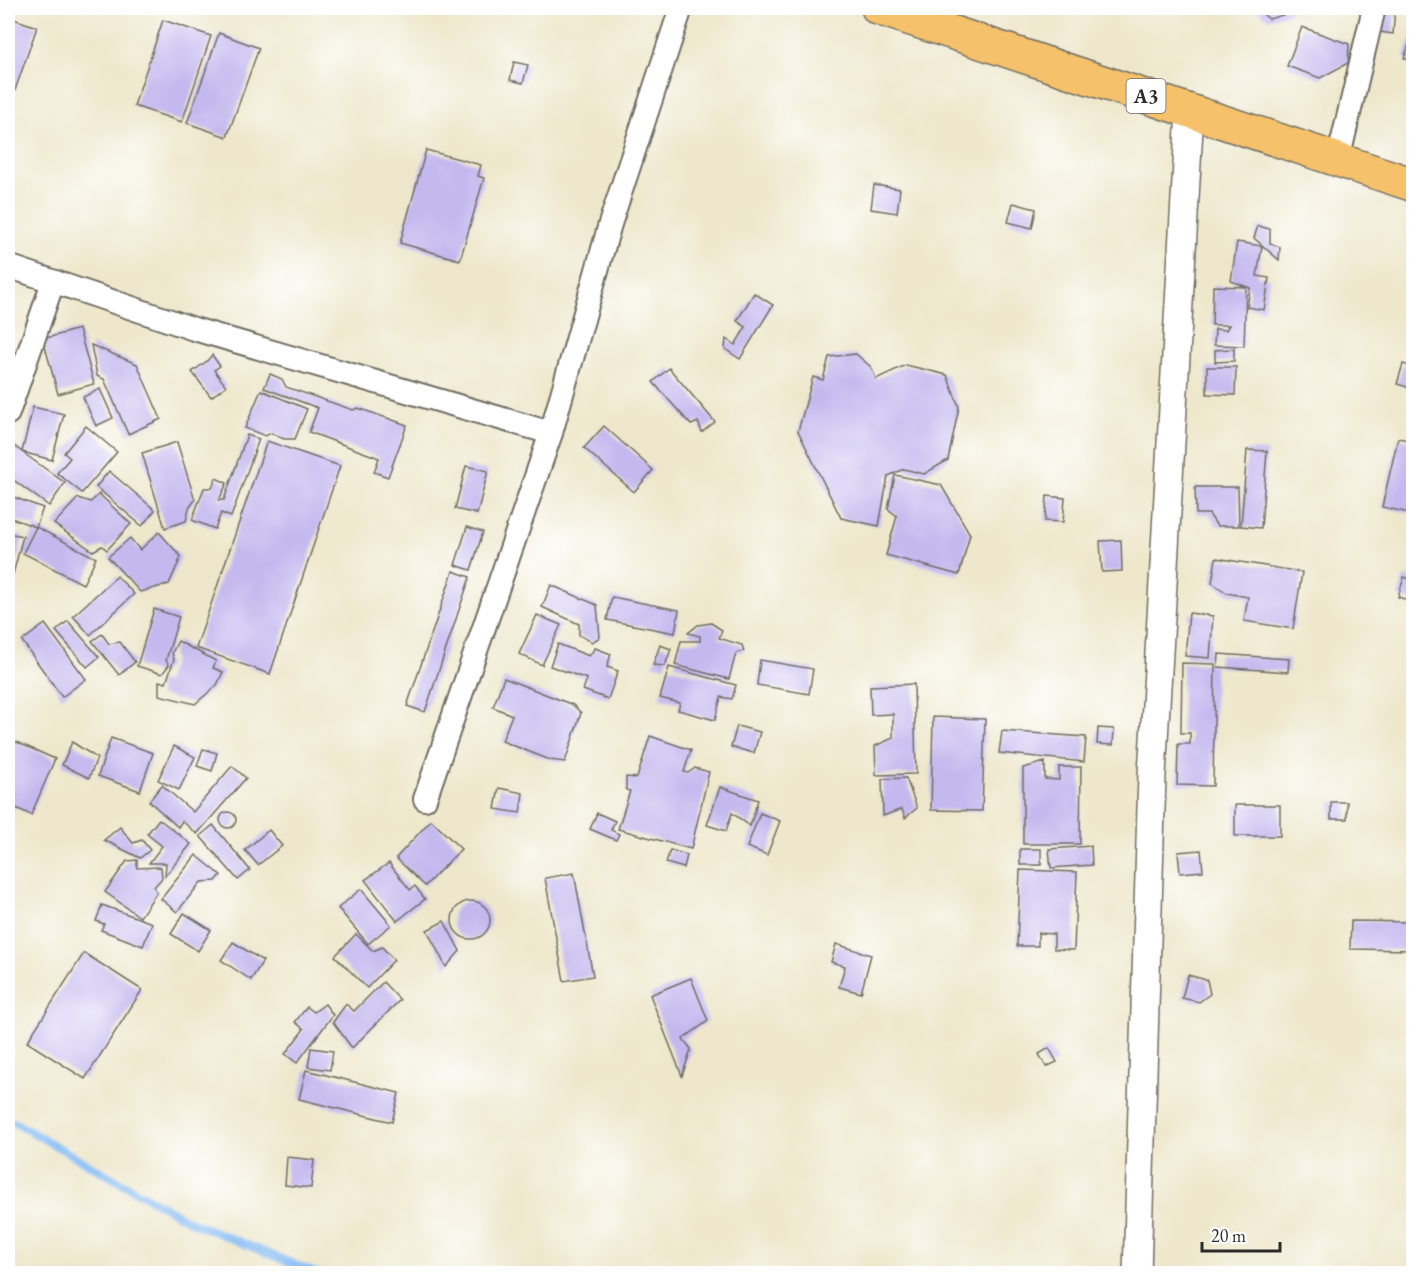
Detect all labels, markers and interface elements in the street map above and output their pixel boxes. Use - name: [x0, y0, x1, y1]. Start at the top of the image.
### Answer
- road number: A3: [1126, 79, 1166, 113]
- scale bar: [1202, 1215, 1280, 1253]
- text: 20 m: [1211, 1224, 1246, 1247]

